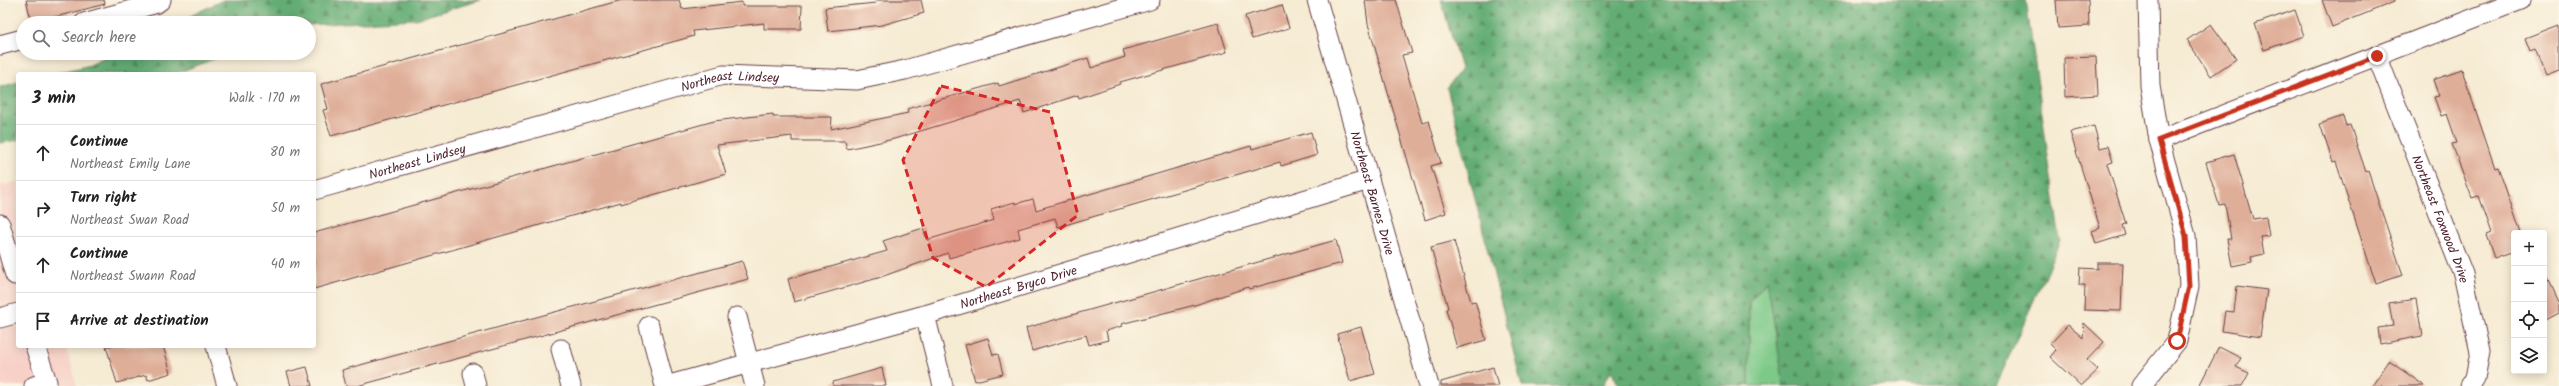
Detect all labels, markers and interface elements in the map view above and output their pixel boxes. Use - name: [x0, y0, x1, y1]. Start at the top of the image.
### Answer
- search box: [16, 16, 316, 60]
- text: Search here: [62, 26, 136, 50]
- icon: search: [30, 27, 52, 49]
- route end: [2368, 47, 2386, 65]
- street label: Northeast Lindsey: [678, 66, 780, 98]
- text: 3 min: [32, 85, 76, 112]
- text: Walk · 170 m: [229, 88, 300, 109]
- street label: Northeast Barnes Drive: [1344, 129, 1400, 258]
- text: Continue: [70, 130, 128, 154]
- street label: Northeast Lindsey: [366, 139, 469, 186]
- icon: ahead: [32, 142, 54, 164]
- text: 80 m: [270, 142, 300, 163]
- street label: Northeast Foxwood Drive: [2405, 152, 2474, 285]
- text: Northeast Emily Lane: [70, 154, 190, 175]
- text: Turn right: [70, 186, 137, 210]
- icon: right: [32, 198, 54, 220]
- text: 50 m: [271, 198, 300, 219]
- text: Northeast Swan Road: [70, 210, 189, 231]
- map controls: [2511, 230, 2547, 374]
- button: +: [2511, 230, 2547, 266]
- text: Continue: [70, 242, 128, 266]
- icon: ahead: [32, 254, 54, 276]
- text: 40 m: [271, 254, 300, 275]
- street label: Northeast Bryco Drive: [957, 260, 1080, 316]
- text: Northeast Swann Road: [70, 266, 196, 287]
- button: −: [2511, 266, 2547, 302]
- button: locate: [2511, 302, 2547, 338]
- text: Arrive at destination: [70, 309, 209, 333]
- icon: arrive: [32, 310, 54, 332]
- route start: [2168, 332, 2186, 350]
- button: layers: [2511, 338, 2547, 374]

